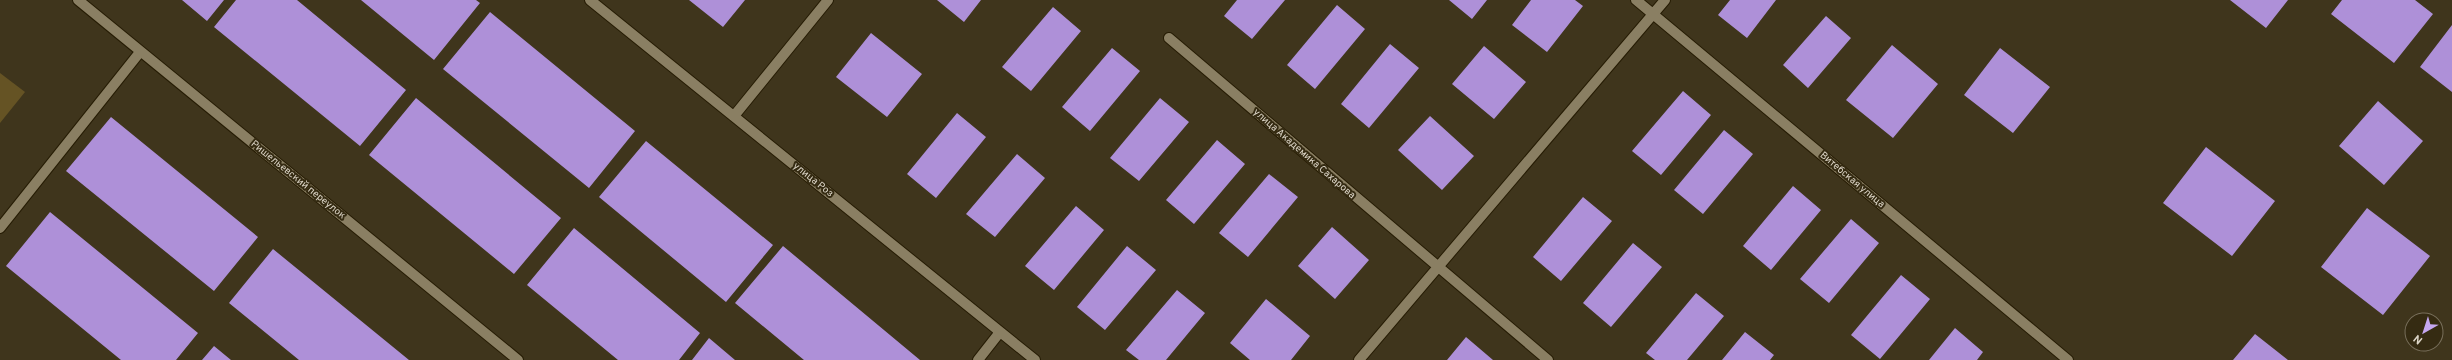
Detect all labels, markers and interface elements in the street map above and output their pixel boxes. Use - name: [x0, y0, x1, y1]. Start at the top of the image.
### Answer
- street label: улица Академика Сахарова: [1250, 106, 1358, 202]
- street label: Ришельевский переулок: [248, 138, 348, 222]
- street label: Витебская улица: [1817, 149, 1887, 211]
- street label: улица Роз: [790, 160, 836, 200]
- north arrow: [2404, 312, 2444, 352]
- text: N: [2411, 331, 2426, 347]

